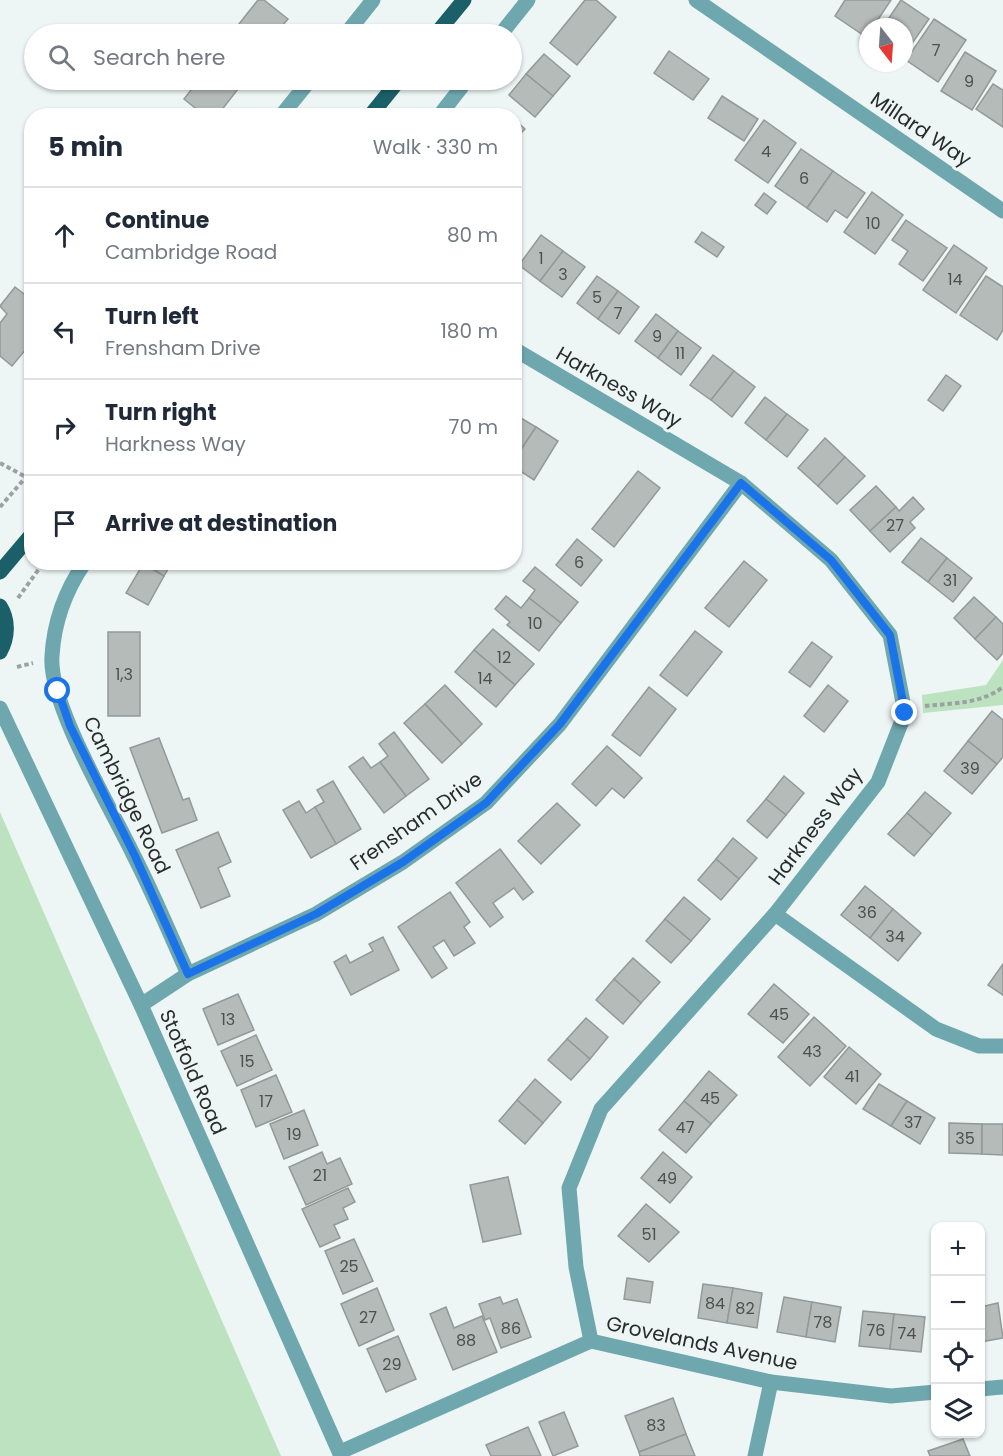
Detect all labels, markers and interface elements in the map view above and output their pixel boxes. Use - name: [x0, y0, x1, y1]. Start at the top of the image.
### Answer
- north arrow: [859, 18, 913, 72]
- search box: [24, 24, 522, 90]
- house number: 7: [932, 39, 941, 62]
- icon: search: [45, 41, 78, 74]
- text: Search here: [93, 42, 226, 73]
- house number: 9: [964, 70, 974, 93]
- street label: Millard Way: [865, 85, 977, 173]
- text: 5 min: [48, 129, 123, 165]
- text: Walk · 330 m: [373, 133, 498, 161]
- house number: 4: [761, 140, 771, 163]
- house number: 6: [799, 167, 809, 190]
- text: Continue: [105, 205, 209, 236]
- house number: 10: [865, 212, 881, 235]
- icon: ahead: [48, 219, 81, 252]
- text: 80 m: [447, 221, 498, 249]
- text: Cambridge Road: [105, 238, 277, 266]
- house number: 1: [538, 247, 544, 270]
- house number: 3: [558, 263, 568, 286]
- house number: 14: [947, 268, 963, 291]
- house number: 5: [592, 286, 602, 309]
- text: Turn left: [105, 301, 199, 332]
- house number: 7: [614, 302, 623, 325]
- icon: left: [48, 315, 81, 348]
- text: 180 m: [440, 317, 498, 345]
- house number: 9: [652, 325, 662, 348]
- text: Frensham Drive: [105, 334, 261, 362]
- street label: Harkness Way: [551, 340, 687, 434]
- house number: 11: [675, 342, 685, 365]
- text: Turn right: [105, 397, 216, 428]
- icon: right: [48, 411, 81, 444]
- text: 70 m: [449, 413, 498, 441]
- text: Harkness Way: [105, 430, 246, 458]
- icon: arrive: [48, 507, 81, 540]
- text: Arrive at destination: [105, 508, 337, 539]
- house number: 27: [886, 514, 904, 537]
- house number: 6: [574, 551, 584, 574]
- house number: 31: [943, 569, 957, 592]
- house number: 10: [527, 612, 543, 635]
- house number: 12: [497, 646, 511, 669]
- house number: 1,3: [115, 663, 133, 686]
- house number: 14: [477, 667, 493, 690]
- route start: [44, 677, 70, 703]
- route end: [891, 699, 917, 725]
- street label: Cambridge Road: [77, 711, 177, 879]
- house number: 39: [960, 757, 980, 780]
- street label: Harkness Way: [761, 761, 869, 891]
- street label: Frensham Drive: [344, 765, 488, 877]
- house number: 36: [857, 901, 877, 924]
- house number: 34: [885, 925, 905, 948]
- house number: 45: [769, 1003, 789, 1026]
- street label: Stotfold Road: [153, 1005, 233, 1139]
- house number: 13: [221, 1008, 235, 1031]
- house number: 43: [802, 1040, 822, 1063]
- house number: 15: [239, 1050, 255, 1073]
- house number: 41: [844, 1065, 860, 1088]
- house number: 45: [700, 1087, 720, 1110]
- house number: 17: [259, 1090, 273, 1113]
- house number: 37: [904, 1111, 922, 1134]
- house number: 47: [676, 1116, 695, 1139]
- house number: 19: [286, 1123, 302, 1146]
- house number: 35: [955, 1127, 975, 1150]
- house number: 21: [313, 1164, 327, 1187]
- house number: 49: [657, 1167, 677, 1190]
- map controls: [931, 1222, 985, 1438]
- button: +: [931, 1222, 985, 1276]
- house number: 51: [641, 1223, 657, 1246]
- house number: 25: [339, 1255, 359, 1278]
- button: −: [931, 1276, 985, 1330]
- house number: 84: [705, 1292, 725, 1315]
- house number: 82: [735, 1297, 755, 1320]
- house number: 27: [359, 1306, 377, 1329]
- street label: Grovelands Avenue: [604, 1309, 800, 1377]
- house number: 78: [814, 1311, 832, 1334]
- house number: 86: [501, 1317, 521, 1340]
- house number: 76: [867, 1319, 885, 1342]
- house number: 74: [898, 1322, 916, 1345]
- house number: 88: [456, 1329, 476, 1352]
- button: locate: [931, 1330, 985, 1384]
- house number: 29: [382, 1353, 402, 1376]
- button: layers: [931, 1384, 985, 1438]
- house number: 83: [646, 1414, 666, 1437]

